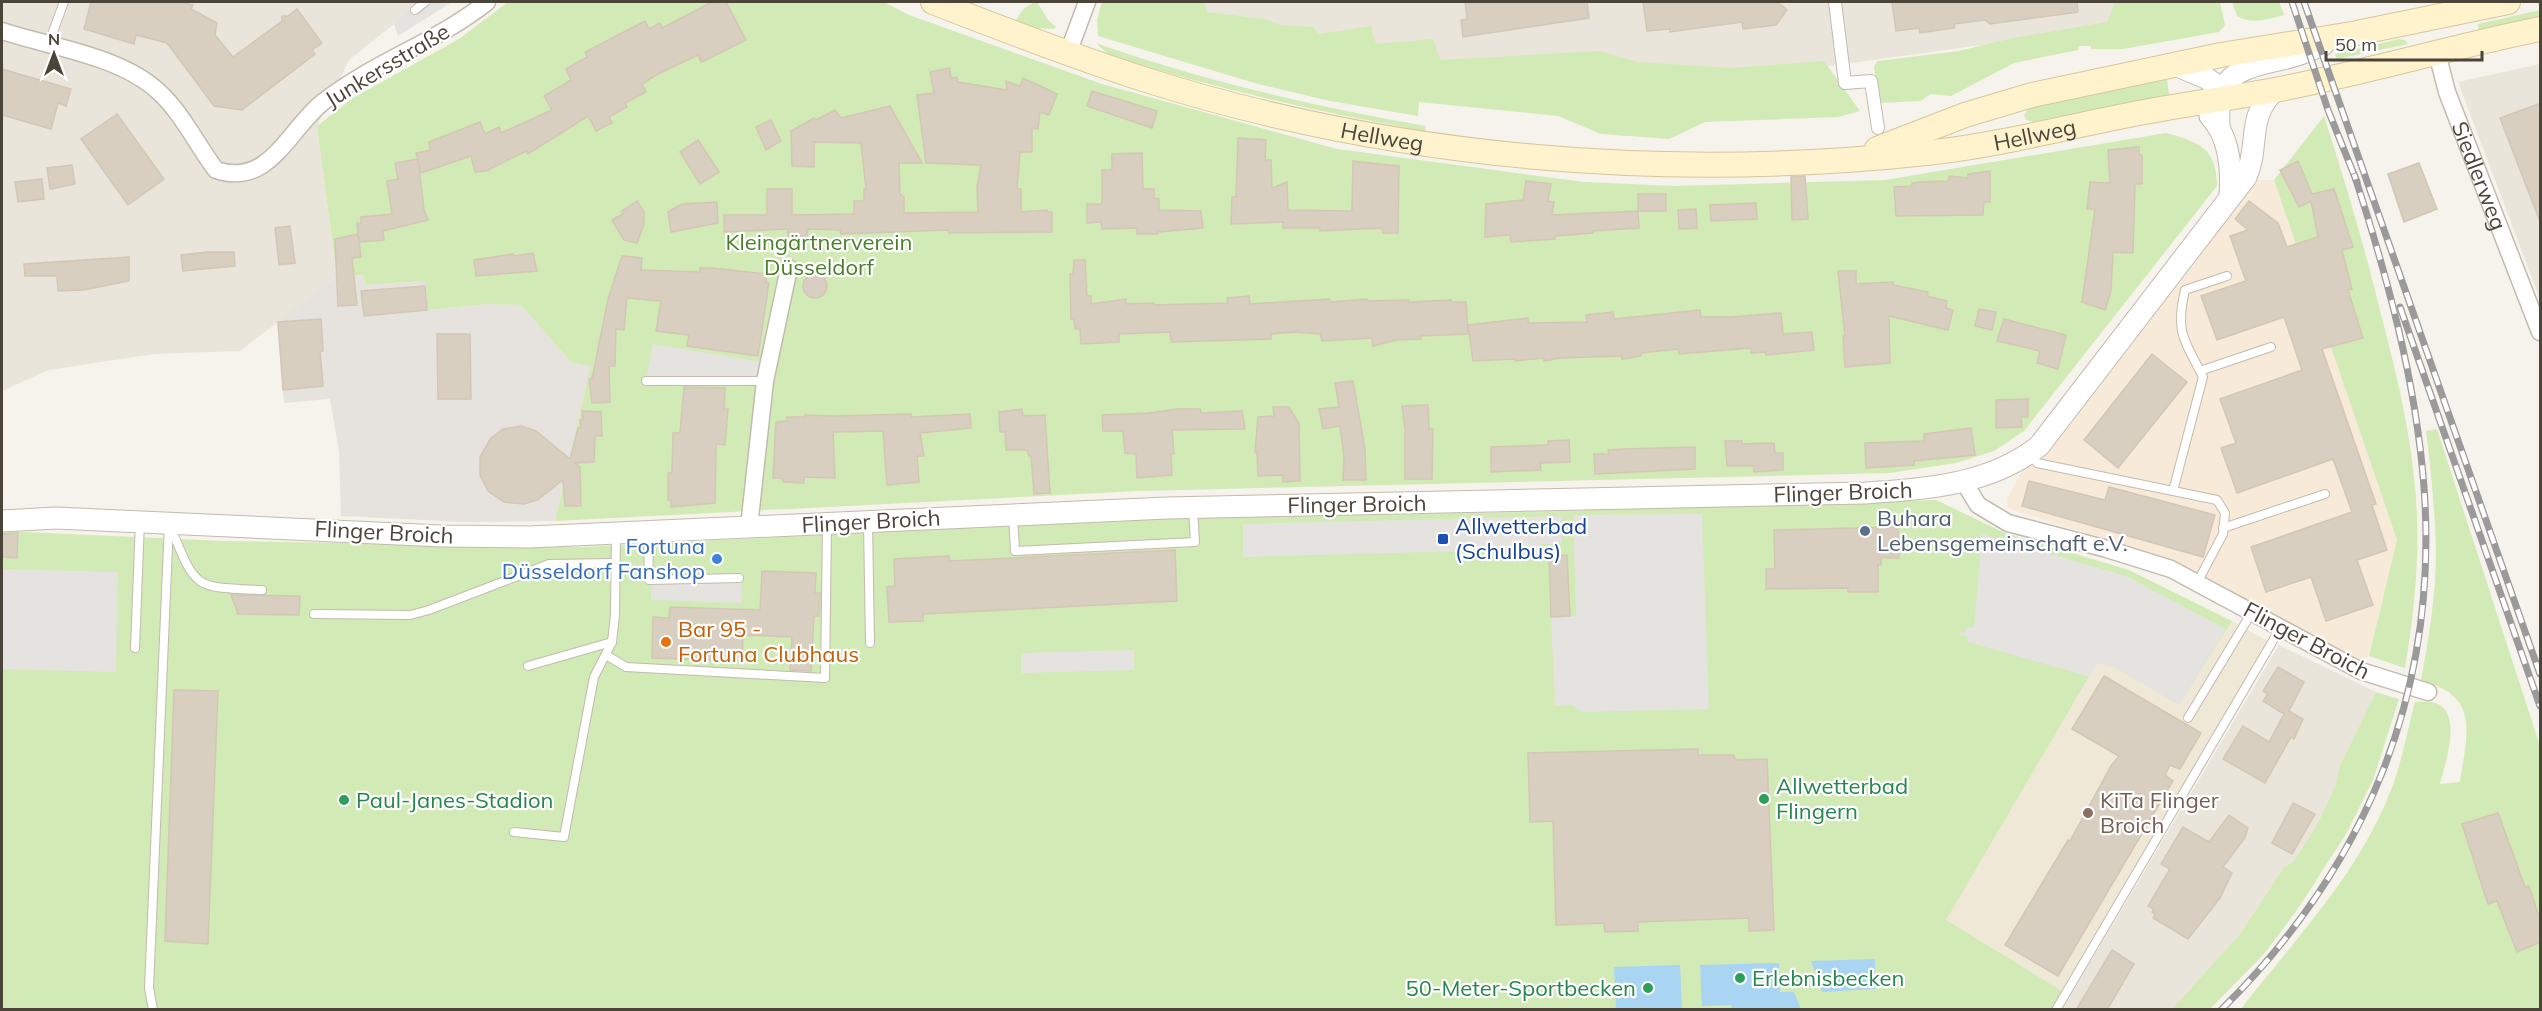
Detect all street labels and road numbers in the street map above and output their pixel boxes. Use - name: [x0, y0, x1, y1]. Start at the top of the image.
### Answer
- street label: Junkersstraße: [320, 17, 454, 113]
- street label: Hellweg: [1991, 112, 2078, 157]
- street label: Hellweg: [1338, 116, 1426, 158]
- street label: Siedlerweg: [2446, 117, 2513, 234]
- street label: Flinger Broich: [1773, 476, 1913, 508]
- street label: Flinger Broich: [1287, 489, 1427, 519]
- street label: Flinger Broich: [801, 503, 941, 539]
- street label: Flinger Broich: [314, 514, 454, 550]
- street label: Flinger Broich: [2239, 595, 2375, 685]

